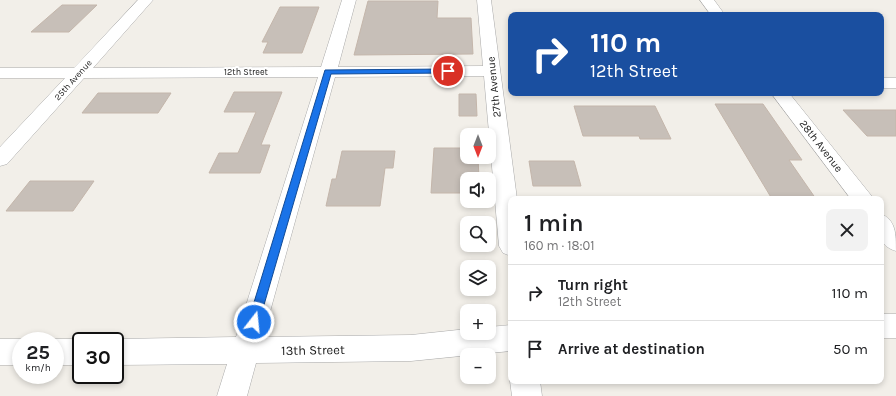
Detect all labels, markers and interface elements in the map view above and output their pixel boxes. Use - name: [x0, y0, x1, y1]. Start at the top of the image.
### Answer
- text: 110 m: [590, 26, 661, 59]
- icon: right: [524, 28, 576, 80]
- pin: [431, 54, 465, 88]
- street label: 27th Avenue: [484, 56, 504, 118]
- street label: 25th Avenue: [52, 57, 94, 102]
- icon: arrive: [437, 60, 459, 82]
- text: 12th Street: [590, 60, 678, 82]
- street label: 12th Street: [224, 67, 269, 77]
- street label: 28th Avenue: [797, 117, 846, 175]
- north arrow: [460, 128, 496, 164]
- map controls: [460, 128, 496, 384]
- button: sound: [460, 172, 496, 208]
- text: 1 min: [524, 209, 584, 237]
- button: close: [826, 209, 868, 251]
- button: search: [460, 216, 496, 252]
- text: 160 m · 18:01: [524, 238, 595, 253]
- button: layers: [460, 260, 496, 296]
- text: Turn right: [558, 276, 628, 294]
- icon: right: [524, 282, 546, 304]
- text: 110 m: [832, 284, 868, 302]
- text: 12th Street: [558, 294, 621, 309]
- position arrow: [233, 301, 275, 343]
- button: +: [460, 304, 496, 340]
- speed limit sign: 30: [72, 332, 124, 384]
- icon: arrive: [524, 338, 546, 360]
- text: Arrive at destination: [558, 340, 705, 358]
- text: 50 m: [833, 340, 868, 358]
- text: 25: [26, 341, 50, 364]
- street label: 13th Street: [281, 342, 345, 358]
- button: −: [460, 348, 496, 384]
- text: km/h: [25, 362, 51, 374]

